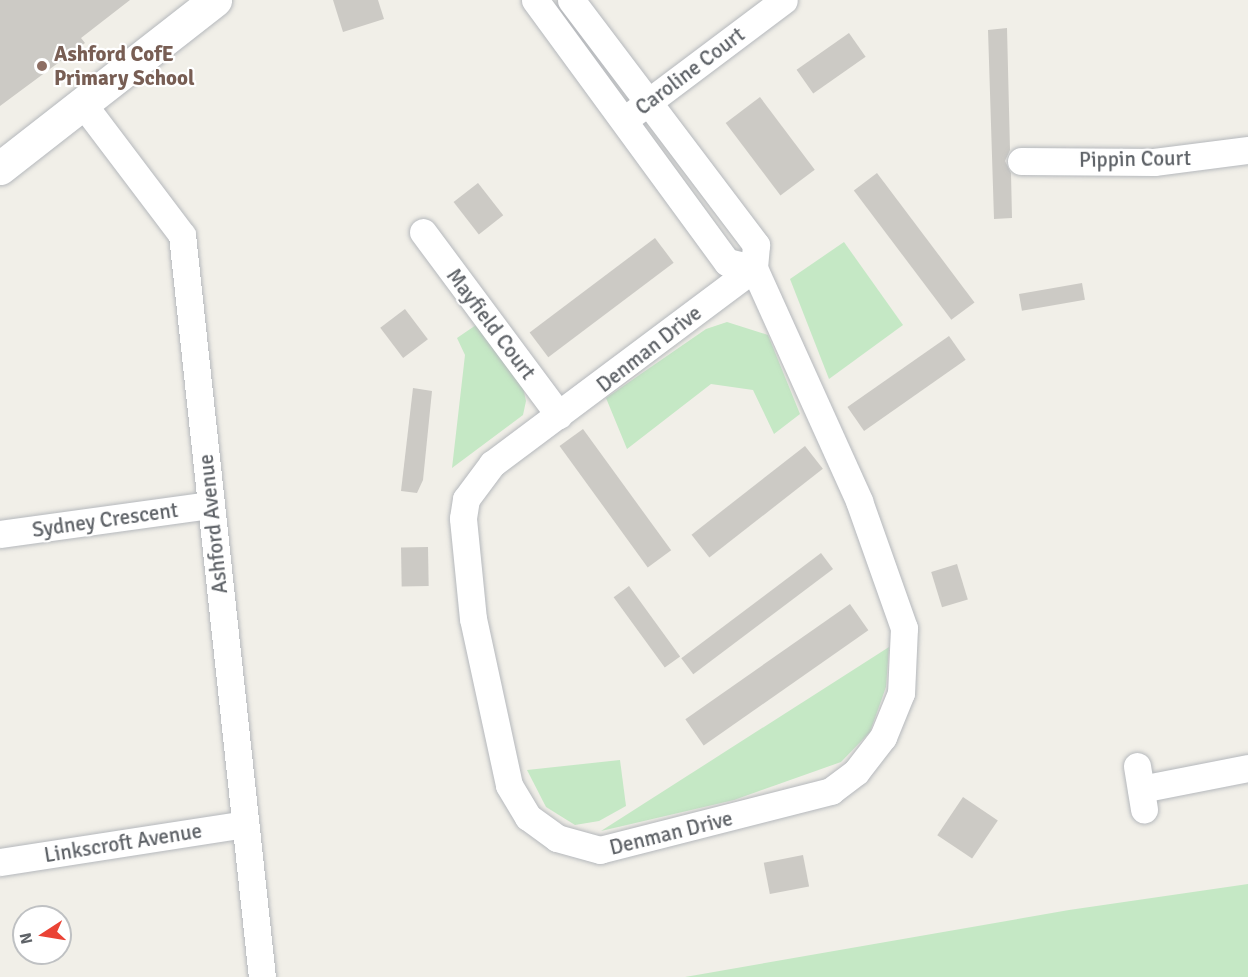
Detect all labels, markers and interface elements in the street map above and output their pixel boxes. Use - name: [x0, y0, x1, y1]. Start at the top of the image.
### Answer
- street label: Caroline Court: [630, 22, 750, 120]
- place label: Ashford CofE Primary School: [54, 41, 195, 91]
- marker: Ashford CofE Primary School: [35, 59, 49, 73]
- street label: Pippin Court: [1079, 145, 1191, 173]
- street label: Mayfield Court: [441, 264, 541, 384]
- street label: Denman Drive: [592, 300, 706, 398]
- street label: Ashford Avenue: [193, 453, 233, 595]
- street label: Sydney Crescent: [30, 497, 180, 543]
- street label: Denman Drive: [607, 806, 735, 860]
- street label: Linkscroft Avenue: [42, 818, 204, 868]
- north arrow: [12, 905, 72, 965]
- text: N: [15, 931, 37, 946]

